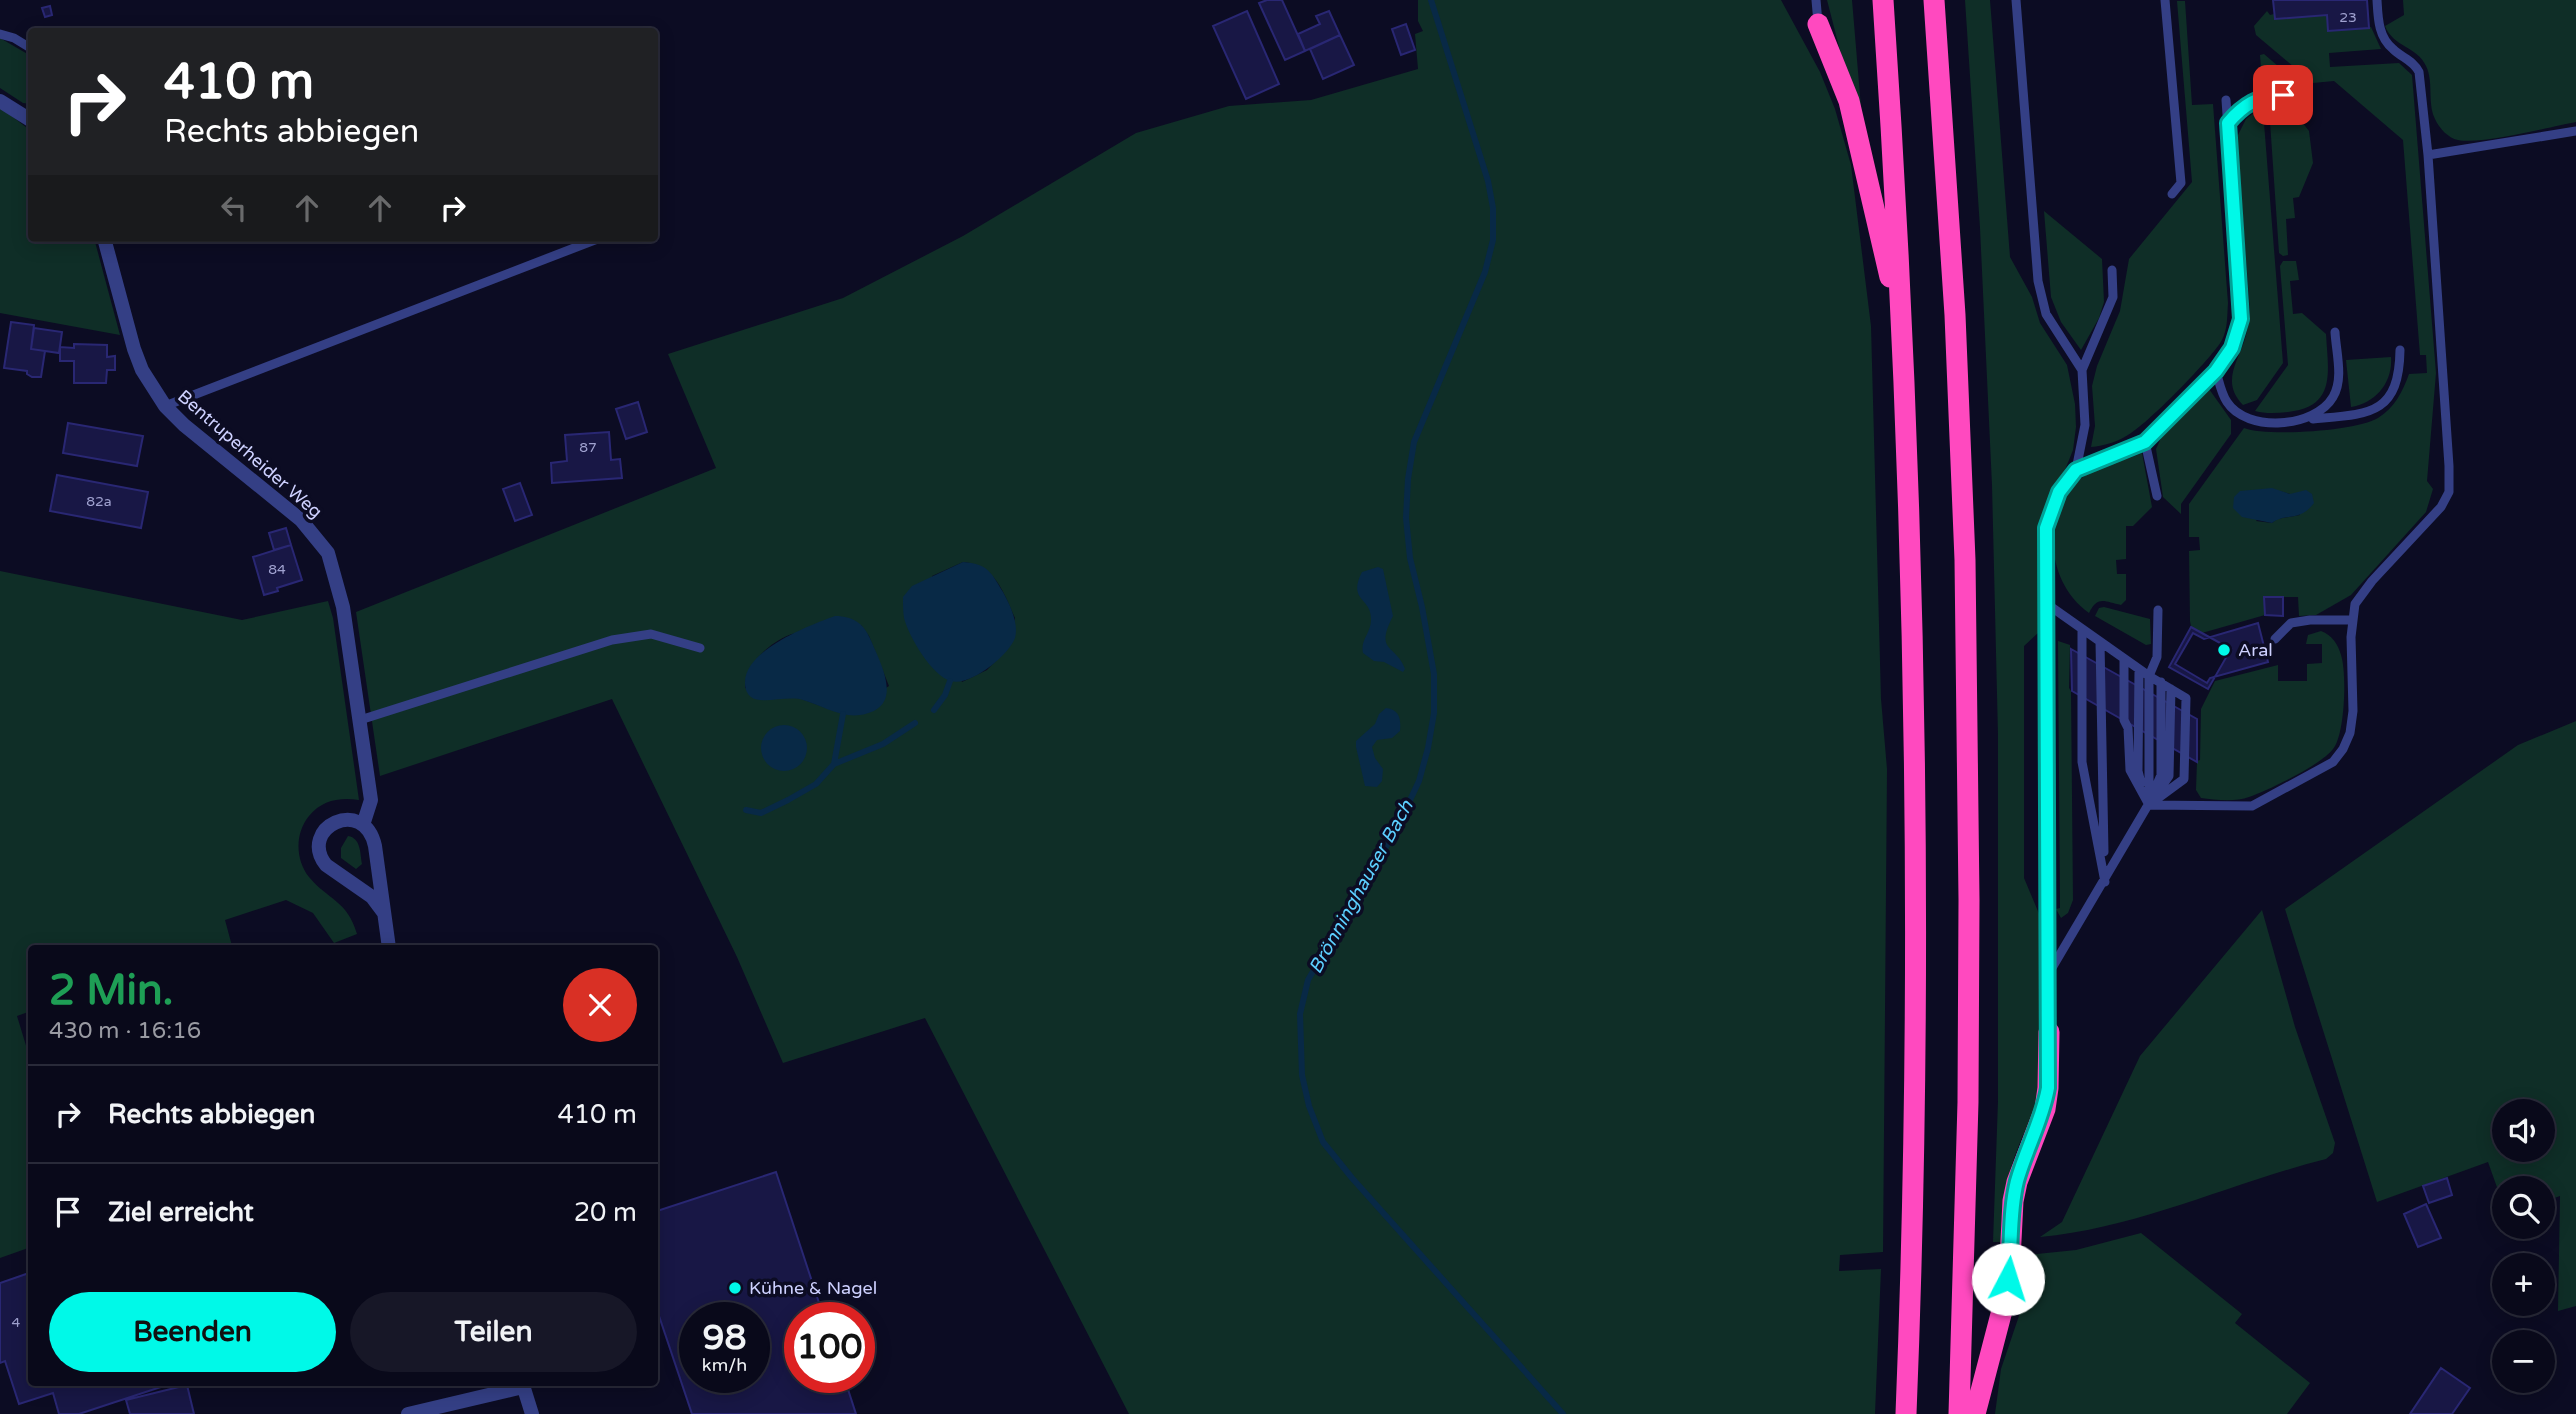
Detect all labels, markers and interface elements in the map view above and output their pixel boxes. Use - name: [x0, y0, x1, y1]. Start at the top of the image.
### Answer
- house number: 23: [2339, 9, 2357, 26]
- text: 410 m: [164, 53, 314, 112]
- icon: right: [49, 56, 140, 147]
- pin: [2253, 65, 2313, 125]
- icon: arrive: [2264, 76, 2302, 114]
- text: Rechts abbiegen: [164, 113, 419, 151]
- icon: left: [215, 189, 253, 227]
- icon: ahead: [288, 189, 326, 227]
- icon: ahead: [361, 189, 399, 227]
- icon: right: [434, 189, 472, 227]
- street label: Bentruperheider Weg: [173, 385, 327, 523]
- house number: 87: [579, 439, 597, 456]
- house number: 82a: [86, 493, 112, 510]
- house number: 84: [268, 561, 286, 578]
- place label: Aral: [2238, 639, 2273, 661]
- marker: Aral: [2216, 642, 2232, 658]
- water label: Brönninghauser Bach: [1304, 796, 1418, 977]
- text: 2 Min.: [49, 965, 173, 1016]
- button: close: [563, 968, 637, 1042]
- text: 430 m · 16:16: [49, 1017, 201, 1045]
- icon: right: [49, 1095, 87, 1133]
- text: Rechts abbiegen: [108, 1099, 315, 1130]
- text: 410 m: [557, 1099, 637, 1130]
- map controls: [2492, 1099, 2555, 1393]
- button: sound: [2492, 1099, 2555, 1162]
- button: search: [2492, 1176, 2555, 1239]
- icon: arrive: [49, 1193, 87, 1231]
- text: Ziel erreicht: [108, 1197, 254, 1228]
- text: 20 m: [574, 1197, 637, 1228]
- position arrow: [1971, 1242, 2045, 1316]
- button: +: [2492, 1253, 2555, 1316]
- place label: Kühne & Nagel: [749, 1277, 877, 1299]
- marker: Kühne & Nagel: [727, 1280, 743, 1296]
- button: Beenden: [49, 1292, 336, 1372]
- button: Teilen: [350, 1292, 637, 1372]
- speed limit sign: 100: [784, 1302, 875, 1393]
- house number: 4: [12, 1314, 21, 1331]
- text: 98: [703, 1317, 746, 1359]
- button: −: [2492, 1330, 2555, 1393]
- text: km/h: [702, 1354, 747, 1376]

